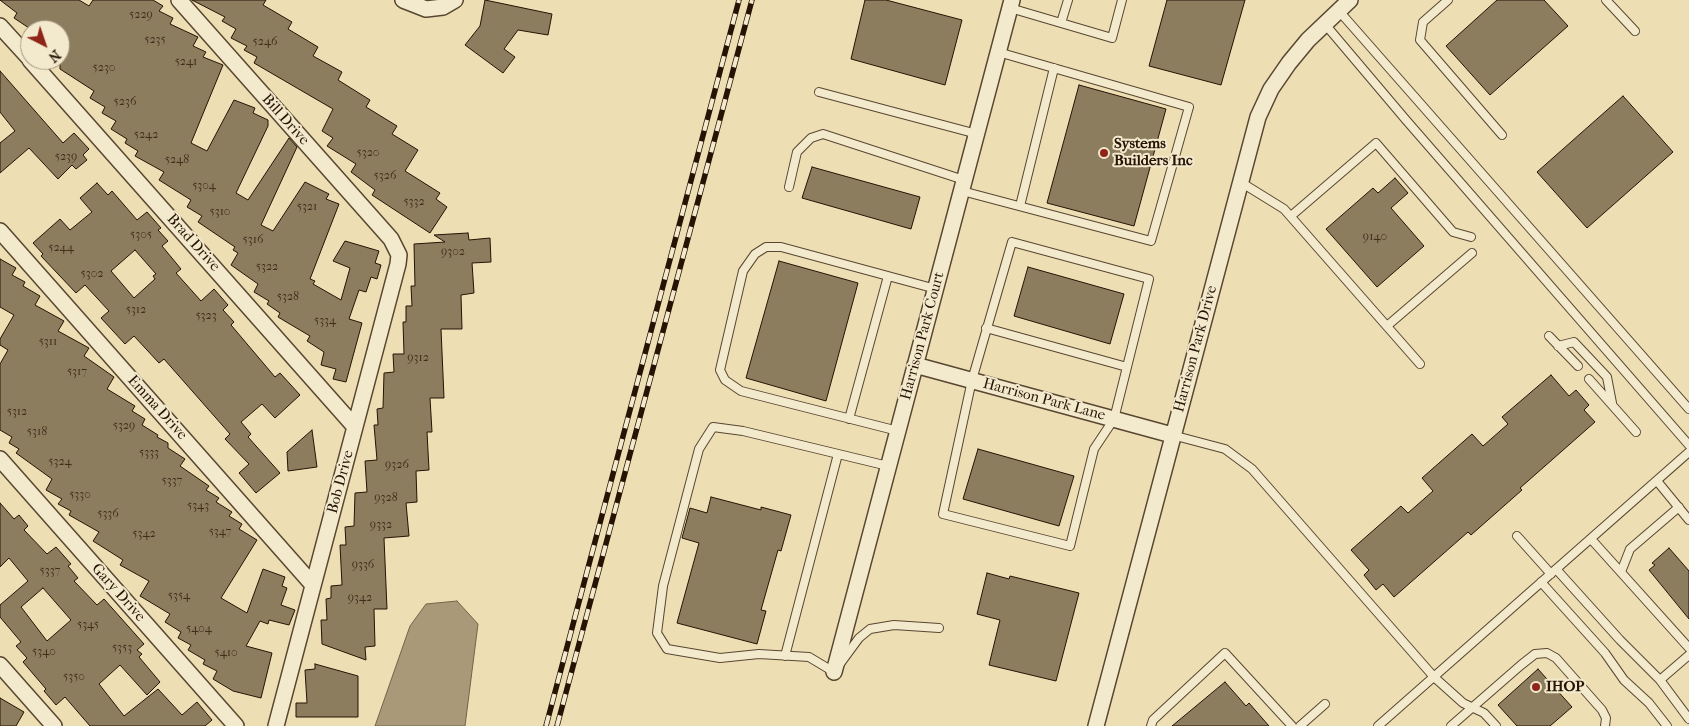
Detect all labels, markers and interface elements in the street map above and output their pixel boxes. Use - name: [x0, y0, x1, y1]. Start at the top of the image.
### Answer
- house number: 5229: [129, 8, 153, 22]
- north arrow: [20, 20, 70, 70]
- house number: 5235: [144, 33, 166, 47]
- house number: 5246: [253, 35, 277, 49]
- text: N: [45, 46, 64, 66]
- house number: 5241: [175, 55, 197, 69]
- house number: 5230: [93, 61, 115, 75]
- street label: Bill Drive: [257, 91, 313, 149]
- house number: 5236: [114, 95, 136, 109]
- house number: 5242: [134, 128, 158, 142]
- place label: Systems Builders Inc: [1114, 135, 1193, 170]
- house number: 5320: [357, 146, 379, 160]
- marker: Systems Builders Inc: [1098, 147, 1110, 159]
- house number: 5239: [55, 150, 77, 164]
- house number: 5248: [165, 153, 189, 167]
- house number: 5326: [374, 169, 396, 183]
- house number: 5304: [192, 179, 216, 193]
- house number: 5332: [403, 195, 425, 209]
- house number: 5321: [297, 200, 317, 214]
- house number: 5310: [210, 205, 230, 219]
- street label: Brad Drive: [163, 211, 223, 275]
- house number: 5305: [130, 228, 152, 242]
- house number: 9140: [1363, 230, 1387, 244]
- house number: 5316: [243, 233, 263, 247]
- house number: 5244: [48, 241, 74, 255]
- house number: 9302: [441, 245, 465, 259]
- house number: 5322: [256, 260, 278, 274]
- house number: 5302: [81, 267, 103, 281]
- street label: Harrison Park Court: [897, 270, 949, 402]
- street label: Harrison Park Drive: [1170, 284, 1222, 414]
- house number: 5328: [277, 290, 299, 304]
- house number: 5312: [126, 303, 146, 317]
- house number: 5323: [195, 309, 217, 323]
- house number: 5334: [314, 314, 336, 328]
- house number: 5311: [39, 335, 57, 349]
- house number: 9312: [407, 351, 429, 365]
- house number: 5317: [67, 365, 87, 379]
- street label: Emma Drive: [123, 372, 191, 444]
- street label: Harrison Park Lane: [981, 375, 1107, 425]
- house number: 5312: [7, 405, 27, 419]
- house number: 5329: [113, 419, 135, 433]
- house number: 5318: [27, 425, 47, 439]
- house number: 5333: [139, 446, 159, 460]
- street label: Bob Drive: [324, 448, 358, 516]
- house number: 5324: [48, 455, 72, 469]
- house number: 9326: [385, 458, 409, 472]
- house number: 5337: [162, 474, 182, 488]
- house number: 5330: [69, 488, 91, 502]
- house number: 9328: [374, 491, 398, 505]
- house number: 5343: [187, 499, 209, 513]
- house number: 5336: [97, 507, 119, 521]
- house number: 9332: [370, 518, 392, 532]
- house number: 5347: [209, 525, 231, 539]
- house number: 5342: [132, 527, 156, 541]
- house number: 9336: [352, 558, 374, 572]
- street label: Gary Drive: [87, 560, 149, 626]
- house number: 5337: [40, 564, 60, 578]
- house number: 5354: [168, 589, 190, 603]
- house number: 9342: [348, 591, 372, 605]
- house number: 5345: [77, 618, 99, 632]
- house number: 5404: [186, 622, 212, 636]
- house number: 5353: [112, 641, 132, 655]
- house number: 5340: [32, 645, 56, 659]
- house number: 5410: [214, 646, 238, 660]
- house number: 5350: [63, 670, 85, 684]
- place label: IHOP: [1546, 678, 1584, 696]
- marker: IHOP: [1530, 681, 1542, 693]

